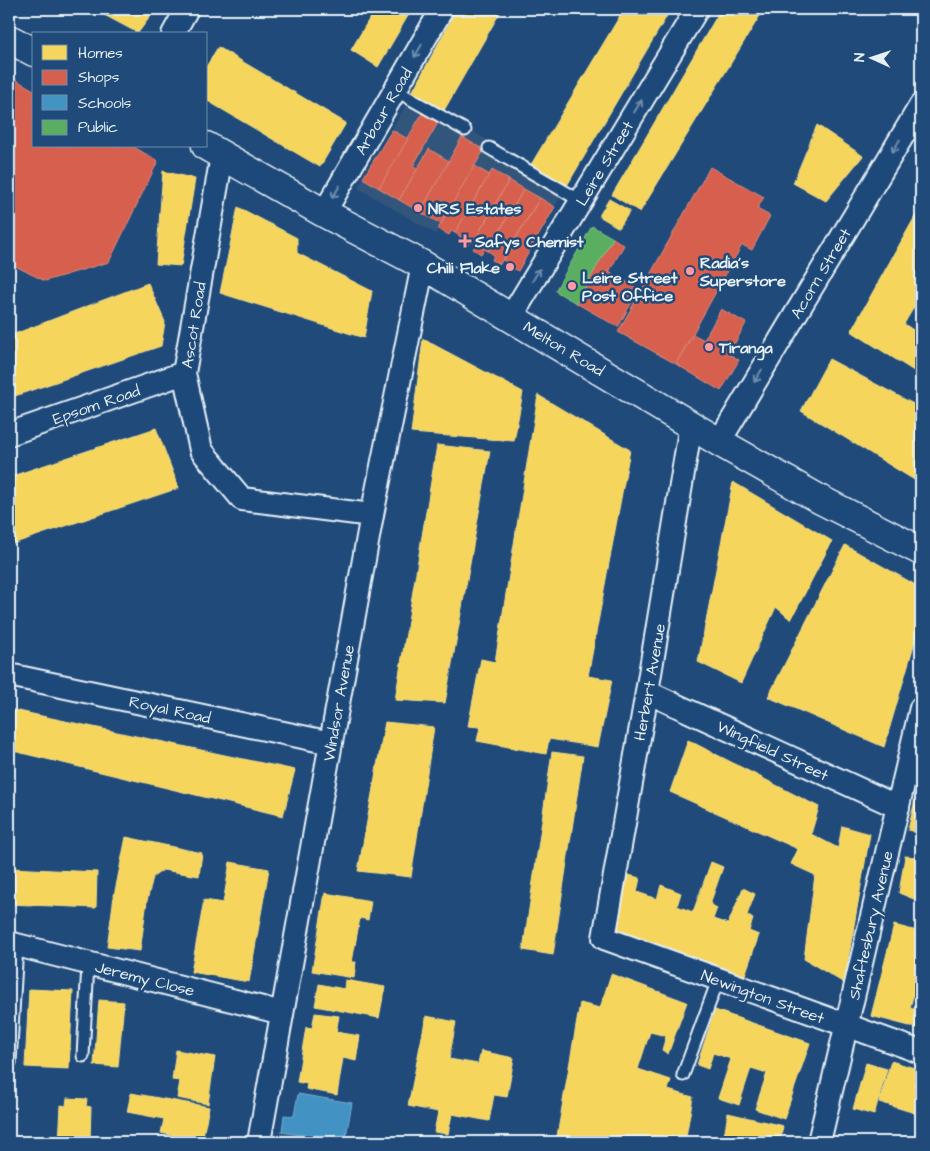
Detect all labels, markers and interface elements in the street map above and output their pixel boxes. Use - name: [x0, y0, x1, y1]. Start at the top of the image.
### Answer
- legend: [32, 32, 208, 148]
- north arrow: [848, 32, 898, 82]
- text: Homes: [78, 43, 123, 64]
- one-way arrow: [412, 43, 422, 58]
- text: N: [850, 52, 870, 62]
- street label: Arbour Road: [350, 64, 418, 159]
- text: Shops: [78, 67, 120, 88]
- text: Schools: [78, 93, 132, 114]
- one-way arrow: [634, 100, 644, 114]
- text: Public: [78, 117, 118, 138]
- street label: Leire Street: [571, 117, 639, 210]
- one-way arrow: [891, 139, 901, 153]
- one-way arrow: [331, 184, 341, 198]
- place label: NRS Estates: [428, 198, 521, 220]
- marker: NRS Estates: [412, 202, 424, 214]
- street label: Acorn Street: [785, 224, 857, 323]
- place label: Safys Chemist: [474, 231, 584, 254]
- marker: Safys Chemist: [459, 235, 471, 247]
- place label: Radia's Superstore: [699, 252, 786, 292]
- place label: Chili Flake: [427, 257, 500, 279]
- marker: Chili Flake: [504, 261, 516, 273]
- marker: Radia's Superstore: [684, 265, 696, 277]
- place label: Leire Street Post Office: [582, 267, 678, 307]
- one-way arrow: [532, 269, 542, 283]
- street label: Ascot Road: [176, 280, 212, 370]
- marker: Leire Street Post Office: [566, 280, 578, 292]
- street label: Melton Road: [519, 316, 608, 382]
- place label: Tiranga: [718, 337, 774, 361]
- marker: Tiranga: [703, 341, 715, 353]
- one-way arrow: [753, 368, 763, 382]
- street label: Epsom Road: [50, 380, 143, 430]
- street label: Herbert Avenue: [629, 622, 671, 742]
- street label: Windsor Avenue: [318, 643, 360, 763]
- street label: Royal Road: [127, 691, 213, 730]
- street label: Wingfield Street: [713, 715, 832, 788]
- street label: Shaftesbury Avenue: [843, 848, 900, 1002]
- street label: Jeremy Close: [92, 956, 197, 1003]
- street label: Newington Street: [698, 964, 828, 1031]

